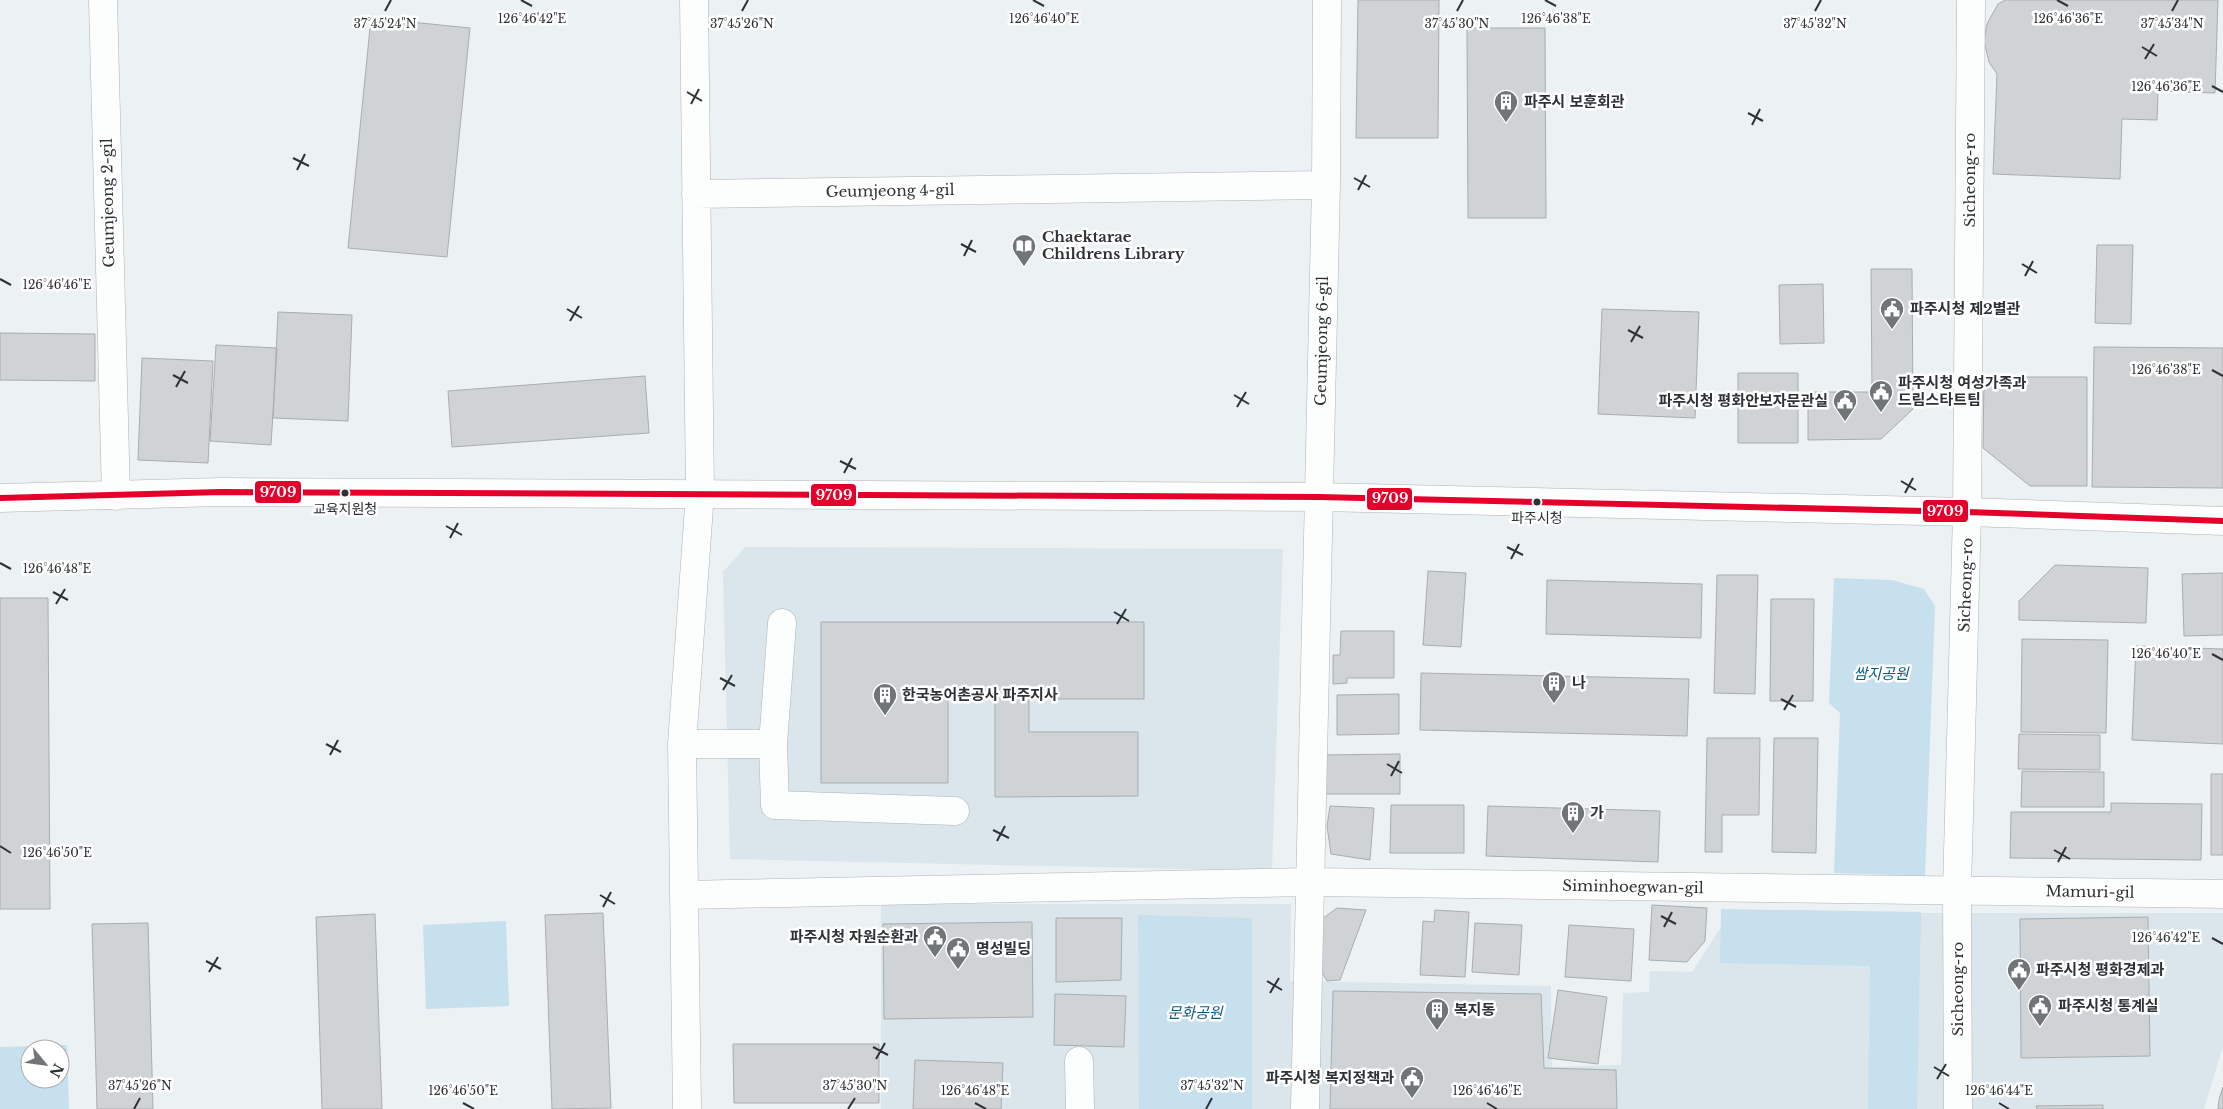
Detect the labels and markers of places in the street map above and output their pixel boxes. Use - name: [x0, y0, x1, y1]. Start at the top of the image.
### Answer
- building icon: 파주시 보훈회관: [1493, 89, 1519, 123]
- place label: 파주시 보훈회관: [1524, 92, 1625, 111]
- place label: Chaektarae Childrens Library: [1042, 227, 1185, 263]
- library icon: Chaektarae Childrens Library: [1011, 233, 1037, 267]
- public building icon: 파주시청 제2별관: [1879, 296, 1905, 330]
- place label: 파주시청 제2별관: [1910, 299, 2021, 318]
- place label: 파주시청 여성가족과 드림스타트팀: [1898, 373, 2026, 409]
- public building icon: 파주시청 여성가족과 드림스타트팀: [1868, 379, 1894, 413]
- public building icon: 파주시청 평화안보자문관실: [1832, 388, 1858, 422]
- place label: 파주시청 평화안보자문관실: [1658, 391, 1828, 410]
- marker: 교육지원청: [340, 488, 350, 498]
- marker: 파주시청: [1532, 497, 1542, 507]
- place label: 교육지원청: [313, 500, 377, 518]
- place label: 파주시청: [1511, 509, 1563, 527]
- building icon: 나: [1541, 670, 1567, 704]
- place label: 나: [1572, 673, 1586, 692]
- building icon: 한국농어촌공사 파주지사: [872, 682, 898, 716]
- place label: 한국농어촌공사 파주지사: [902, 685, 1058, 704]
- building icon: 가: [1560, 800, 1586, 834]
- place label: 가: [1590, 803, 1604, 822]
- public building icon: 파주시청 자원순환과: [922, 924, 948, 958]
- place label: 파주시청 자원순환과: [790, 927, 918, 946]
- public building icon: 명성빌딩: [945, 936, 971, 970]
- place label: 명성빌딩: [976, 939, 1031, 958]
- public building icon: 파주시청 평화경제과: [2006, 957, 2032, 991]
- place label: 파주시청 평화경제과: [2036, 960, 2164, 979]
- public building icon: 파주시청 통계실: [2027, 993, 2053, 1027]
- place label: 파주시청 통계실: [2058, 996, 2159, 1015]
- building icon: 복지동: [1424, 997, 1450, 1031]
- place label: 복지동: [1454, 1000, 1496, 1019]
- public building icon: 파주시청 복지정책과: [1399, 1065, 1425, 1099]
- place label: 파주시청 복지정책과: [1266, 1068, 1394, 1087]

